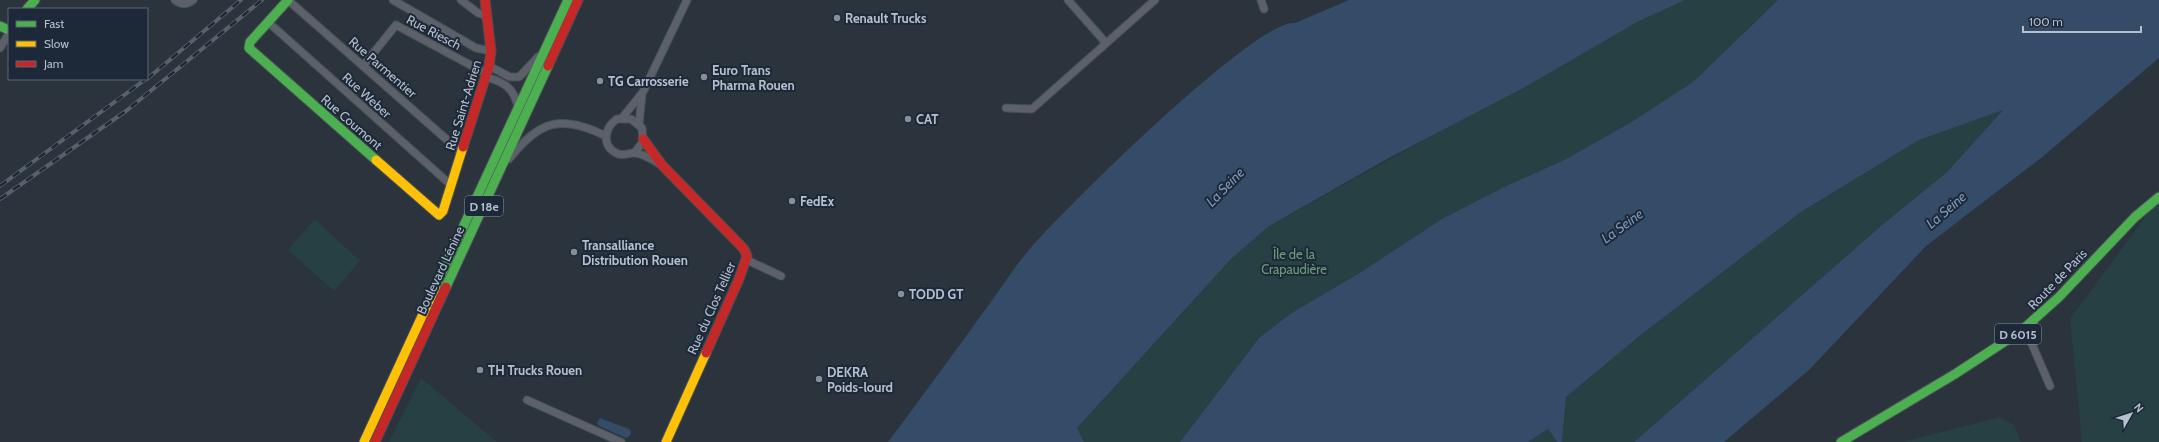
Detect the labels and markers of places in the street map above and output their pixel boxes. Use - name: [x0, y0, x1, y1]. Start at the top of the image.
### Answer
- place label: Renault Trucks: [845, 10, 927, 26]
- marker: Renault Trucks: [832, 13, 842, 23]
- place label: Euro Trans Pharma Rouen: [712, 62, 795, 93]
- marker: Euro Trans Pharma Rouen: [699, 72, 709, 82]
- place label: TG Carrosserie: [608, 73, 689, 89]
- marker: TG Carrosserie: [595, 76, 605, 86]
- place label: CAT: [916, 111, 939, 127]
- marker: CAT: [903, 114, 913, 124]
- place label: FedEx: [800, 193, 835, 209]
- marker: FedEx: [787, 196, 797, 206]
- place label: Transalliance Distribution Rouen: [582, 237, 688, 268]
- marker: Transalliance Distribution Rouen: [569, 247, 579, 257]
- place label: TODD GT: [909, 286, 963, 302]
- marker: TODD GT: [896, 289, 906, 299]
- place label: TH Trucks Rouen: [488, 362, 582, 378]
- place label: DEKRA Poids-lourd: [827, 364, 893, 395]
- marker: TH Trucks Rouen: [475, 365, 485, 375]
- marker: DEKRA Poids-lourd: [814, 374, 824, 384]

